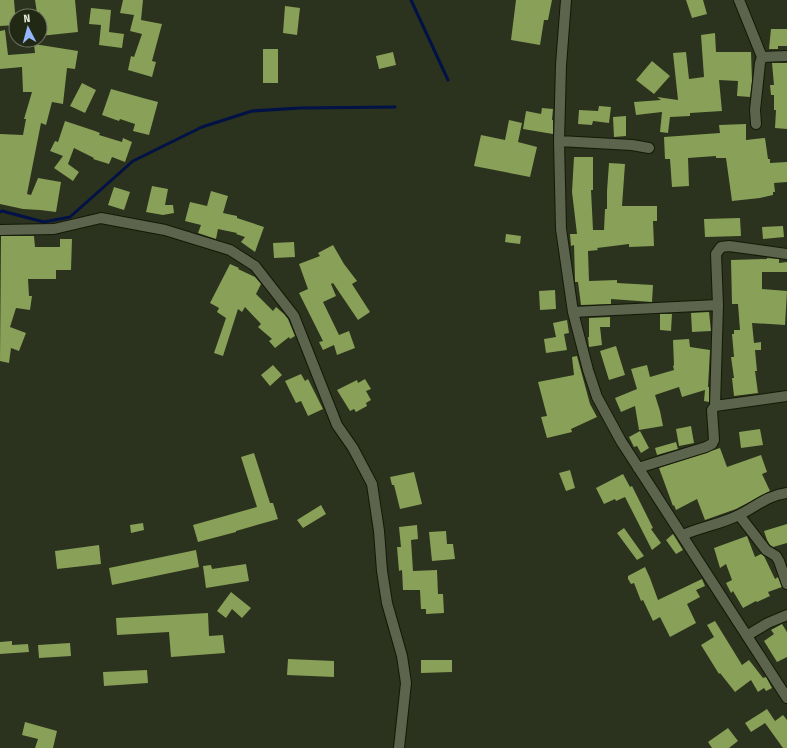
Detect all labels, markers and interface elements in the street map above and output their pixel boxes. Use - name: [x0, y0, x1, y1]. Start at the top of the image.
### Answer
- north arrow: [8, 8, 48, 48]
- text: N: [23, 12, 31, 25]

